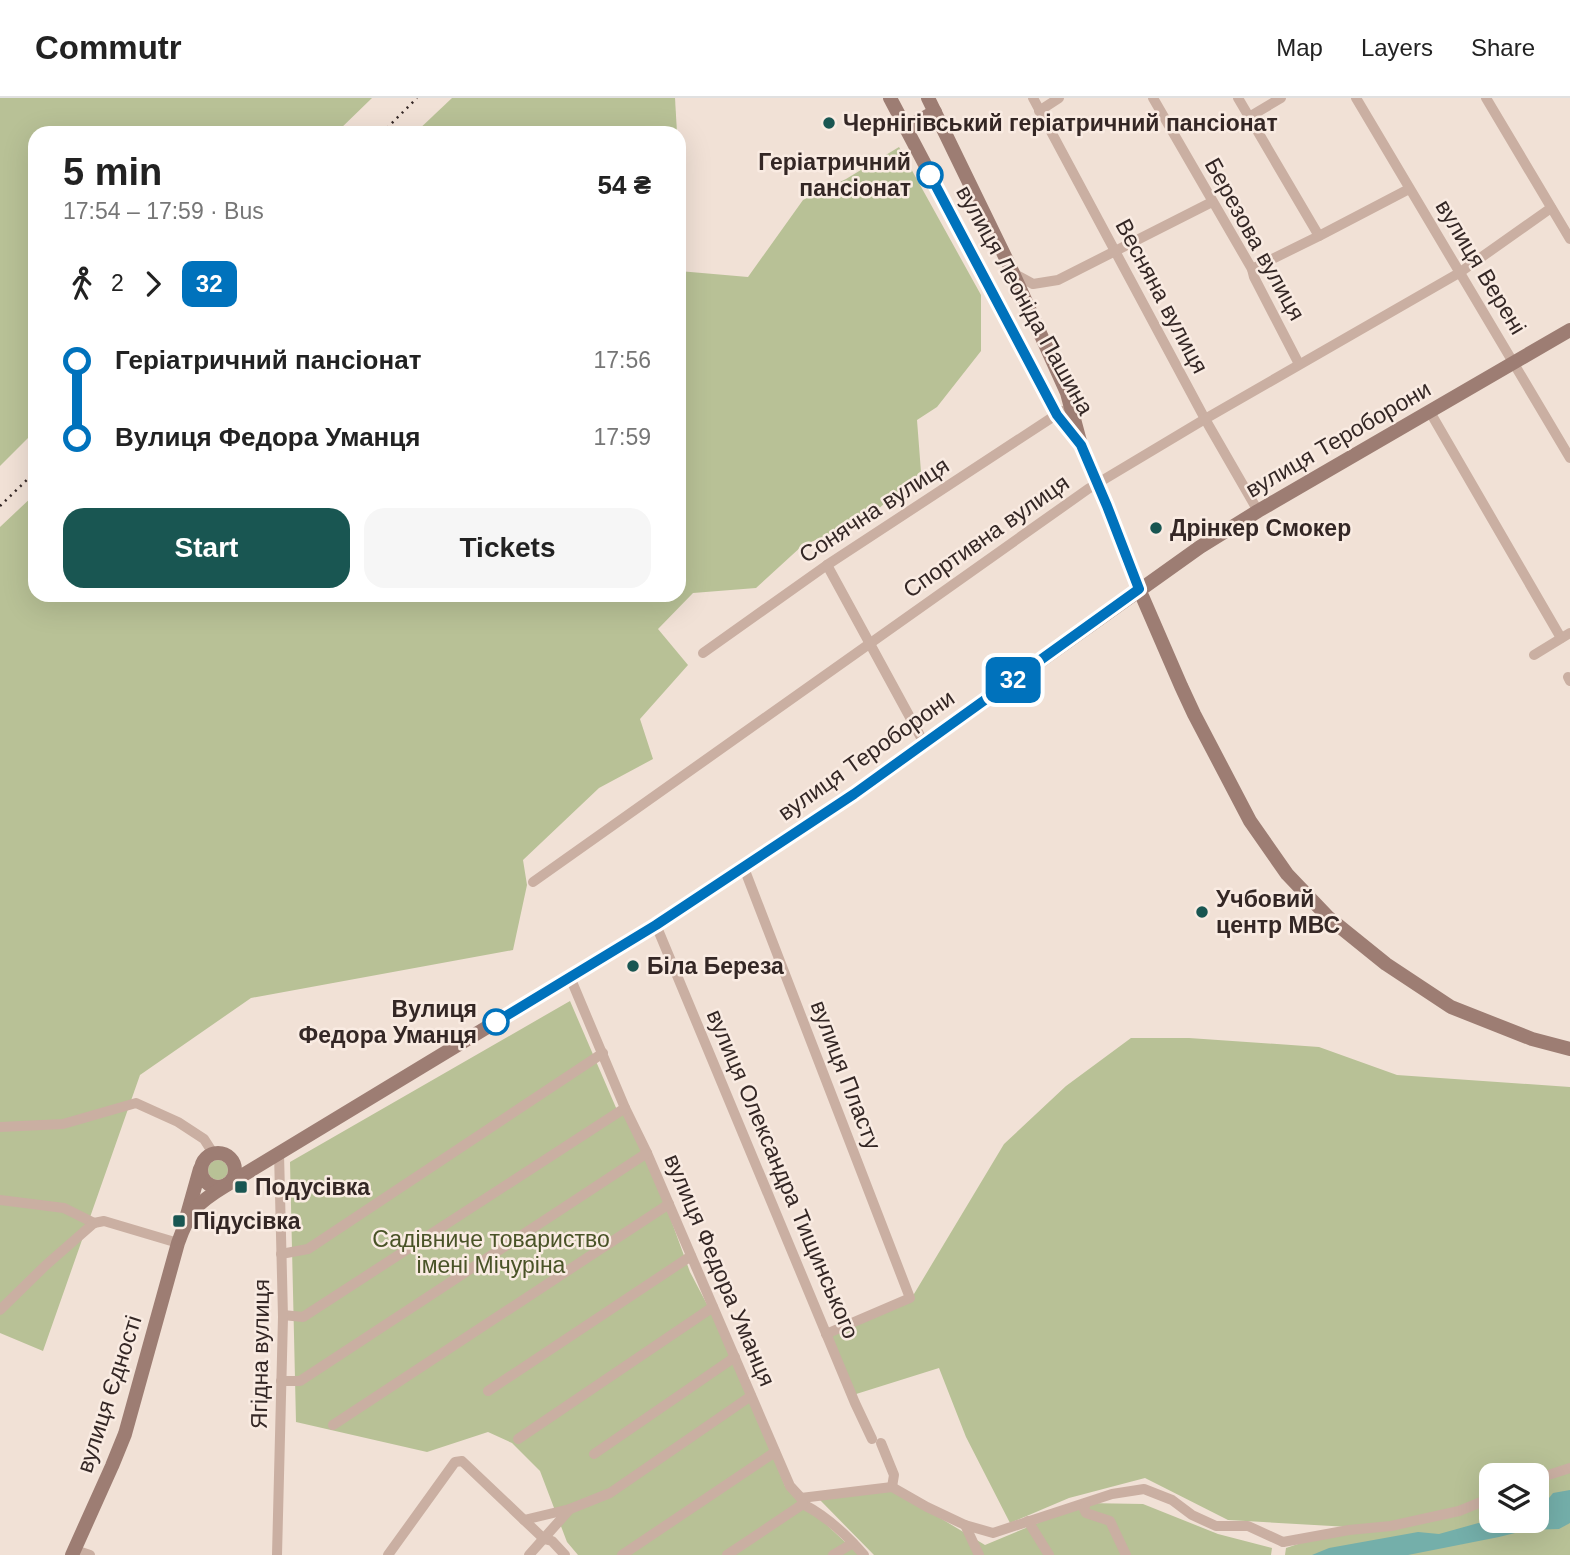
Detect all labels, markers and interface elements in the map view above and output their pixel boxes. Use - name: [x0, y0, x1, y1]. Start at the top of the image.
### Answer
- text: Commutr: [35, 29, 182, 66]
- text: Map: [1276, 34, 1323, 61]
- text: Layers: [1361, 34, 1433, 61]
- text: Share: [1471, 34, 1535, 61]
- place label: Чернігівський геріатричний пансіонат: [843, 110, 1278, 136]
- marker: Чернігівський геріатричний пансіонат: [821, 115, 837, 131]
- place label: Геріатричний пансіонат: [758, 149, 911, 201]
- text: 5 min: [63, 151, 162, 193]
- street label: Березова вулиця: [1200, 153, 1310, 325]
- marker: Геріатричний пансіонат: [917, 162, 943, 188]
- text: 54 ₴: [598, 170, 651, 200]
- street label: вулиця Леоніда Пашина: [951, 181, 1099, 419]
- street label: вулиця Верені: [1431, 195, 1531, 339]
- text: 17:54 – 17:59 · Bus: [63, 198, 264, 224]
- street label: Весняна вулиця: [1110, 214, 1214, 378]
- icon: walk: [63, 265, 101, 303]
- icon: forward: [134, 265, 172, 303]
- text: 2: [111, 270, 124, 296]
- text: 32: [196, 270, 223, 297]
- text: Геріатричний пансіонат: [115, 345, 421, 375]
- text: 17:56: [593, 347, 651, 373]
- street label: вулиця Тероборони: [1241, 375, 1435, 503]
- text: Вулиця Федора Уманця: [115, 422, 420, 452]
- text: 17:59: [593, 424, 651, 450]
- street label: Сонячна вулиця: [794, 452, 954, 568]
- street label: Спортивна вулиця: [898, 469, 1074, 603]
- button: Start: [63, 508, 350, 588]
- button: Tickets: [364, 508, 651, 588]
- place label: Дрінкер Смокер: [1170, 515, 1351, 541]
- marker: Дрінкер Смокер: [1148, 520, 1164, 536]
- line badge: 32: [982, 657, 1044, 703]
- text: 32: [1000, 666, 1026, 693]
- street label: вулиця Тероборони: [773, 684, 959, 826]
- place label: Учбовий центр МВС: [1216, 886, 1340, 938]
- marker: Учбовий центр МВС: [1194, 904, 1210, 920]
- place label: Біла Береза: [647, 953, 784, 979]
- marker: Біла Береза: [625, 958, 641, 974]
- place label: Вулиця Федора Уманця: [299, 996, 477, 1048]
- street label: вулиця Пласту: [806, 997, 887, 1154]
- street label: вулиця Олександра Тищинського: [702, 1005, 864, 1343]
- marker: Вулиця Федора Уманця: [483, 1009, 509, 1035]
- street label: вулиця Федора Уманця: [659, 1150, 781, 1390]
- place label: Подусівка: [255, 1174, 370, 1200]
- marker: Подусівка: [233, 1179, 249, 1195]
- place label: Підусівка: [193, 1208, 301, 1234]
- marker: Підусівка: [171, 1213, 187, 1229]
- park label: Садівниче товариство імені Мічуріна: [372, 1226, 610, 1278]
- street label: Ягідна вулиця: [246, 1279, 274, 1429]
- street label: вулиця Єдності: [71, 1312, 147, 1476]
- map controls: [1479, 1463, 1549, 1533]
- button: layers: [1479, 1463, 1549, 1533]

